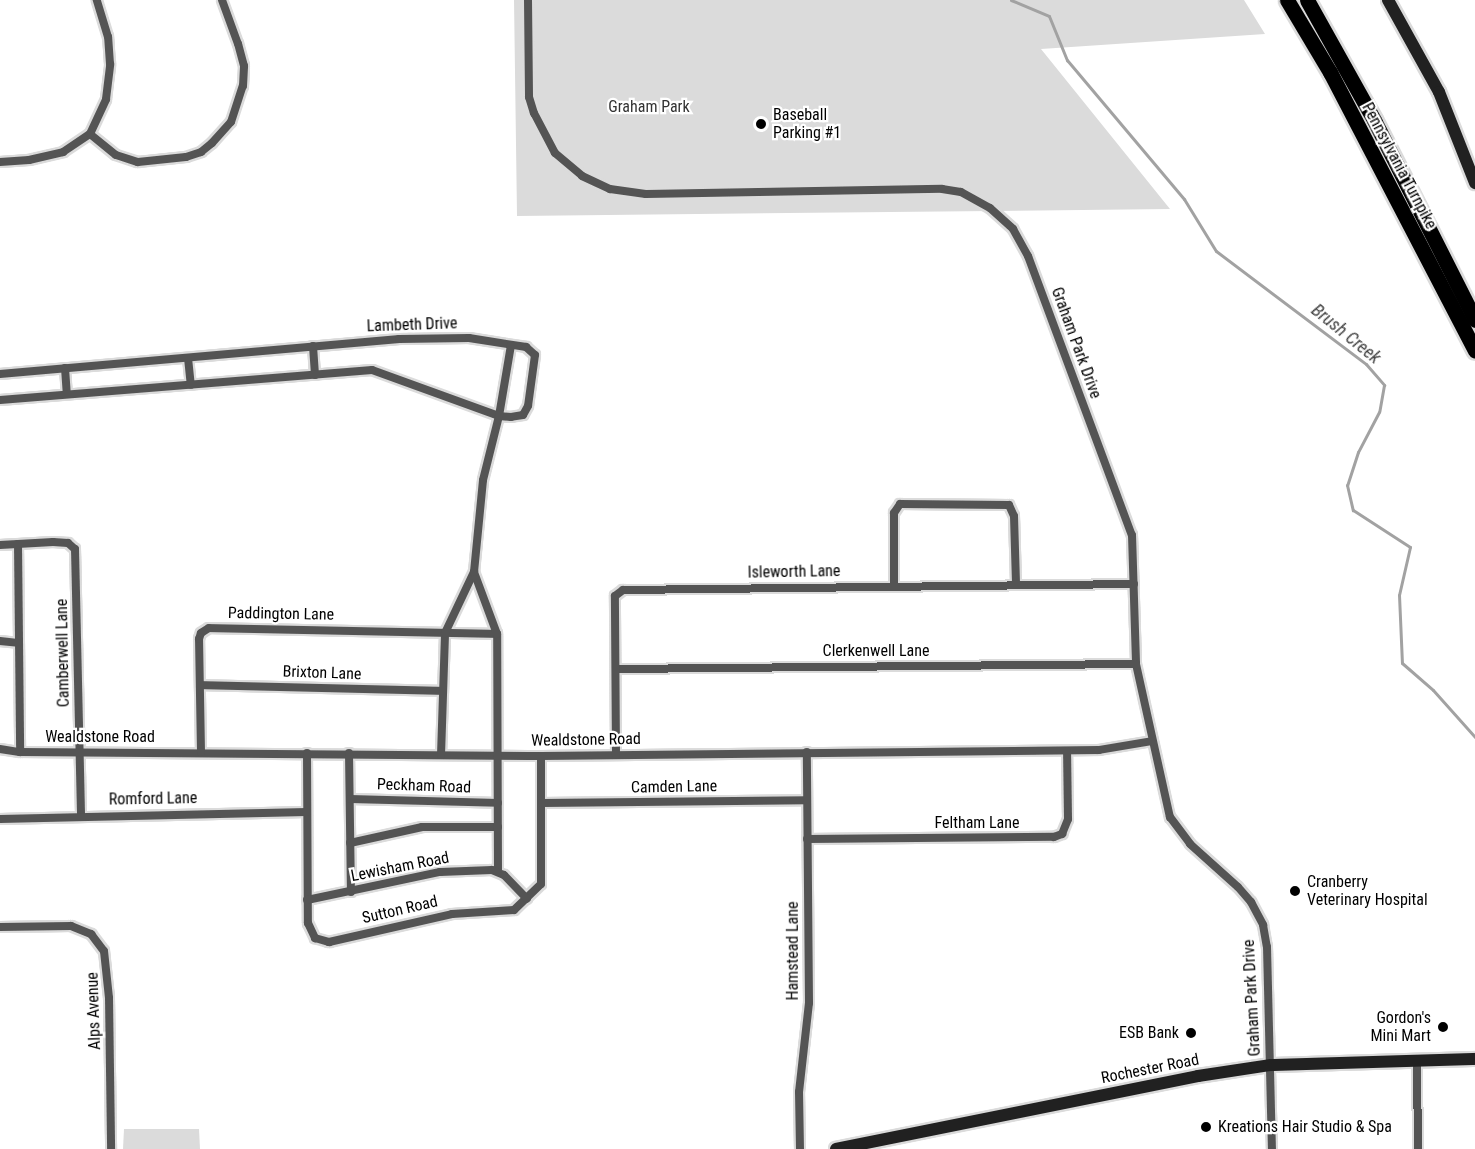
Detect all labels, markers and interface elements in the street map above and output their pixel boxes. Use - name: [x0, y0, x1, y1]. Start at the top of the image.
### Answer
- park label: Graham Park: [608, 97, 690, 117]
- street label: Pennsylvania Turnpike: [1358, 99, 1440, 233]
- place label: Baseball Parking #1: [773, 105, 841, 143]
- marker: Baseball Parking #1: [754, 117, 768, 131]
- street label: Graham Park Drive: [1047, 285, 1105, 401]
- water label: Brush Creek: [1307, 299, 1385, 369]
- street label: Lambeth Drive: [366, 314, 458, 336]
- street label: Isleworth Lane: [747, 562, 841, 582]
- street label: Camberwell Lane: [52, 599, 74, 707]
- street label: Paddington Lane: [228, 603, 334, 625]
- street label: Clerkenwell Lane: [823, 641, 929, 661]
- street label: Brixton Lane: [282, 662, 362, 684]
- street label: Wealdstone Road: [45, 727, 155, 747]
- street label: Wealdstone Road: [531, 729, 641, 751]
- street label: Peckham Road: [377, 775, 471, 797]
- street label: Camden Lane: [631, 777, 717, 797]
- street label: Romford Lane: [109, 789, 197, 809]
- street label: Feltham Lane: [934, 813, 1020, 833]
- street label: Lewisham Road: [349, 848, 451, 886]
- place label: Cranberry Veterinary Hospital: [1307, 872, 1428, 910]
- marker: Cranberry Veterinary Hospital: [1288, 884, 1302, 898]
- street label: Sutton Road: [360, 892, 440, 928]
- street label: Hamstead Lane: [783, 902, 803, 1000]
- street label: Graham Park Drive: [1239, 939, 1265, 1057]
- street label: Alps Avenue: [83, 972, 105, 1050]
- place label: Gordon's Mini Mart: [1370, 1008, 1431, 1046]
- marker: Gordon's Mini Mart: [1436, 1020, 1450, 1034]
- place label: ESB Bank: [1119, 1023, 1179, 1043]
- marker: ESB Bank: [1184, 1026, 1198, 1040]
- street label: Rochester Road: [1099, 1050, 1201, 1088]
- place label: Kreations Hair Studio & Spa: [1218, 1117, 1392, 1137]
- marker: Kreations Hair Studio & Spa: [1199, 1120, 1213, 1134]

